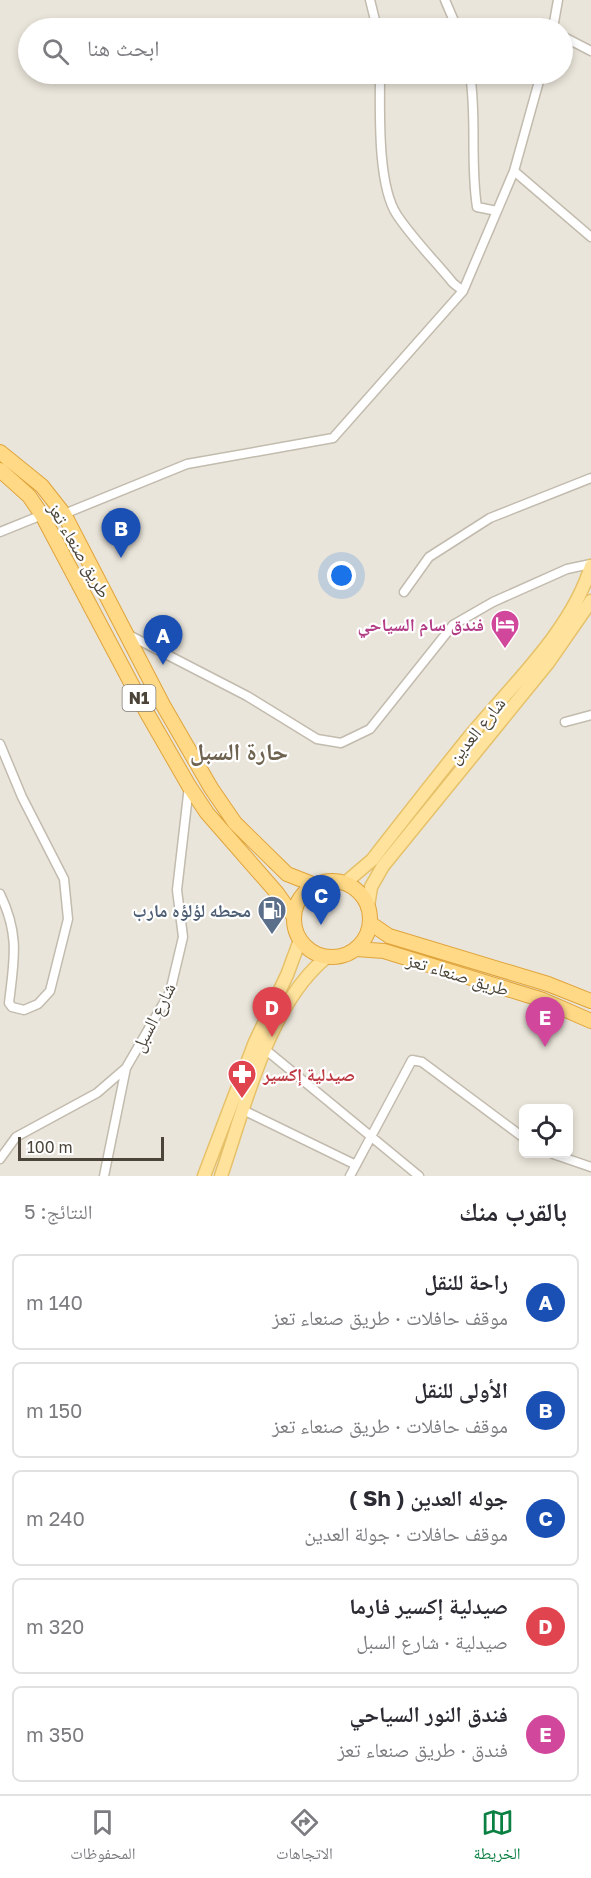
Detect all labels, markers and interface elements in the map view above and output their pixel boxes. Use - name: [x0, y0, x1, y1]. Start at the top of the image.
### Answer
- search box: [18, 18, 573, 84]
- text: ابحث هنا: [87, 34, 160, 61]
- icon: search: [39, 35, 72, 68]
- street label: طريق صنعاء تعز: [43, 498, 116, 602]
- pin: B: [102, 508, 140, 558]
- your location: [327, 561, 356, 590]
- hotel icon: فندق سام السياحي: [489, 608, 521, 650]
- place label: فندق سام السياحي: [357, 613, 484, 639]
- pin: A: [144, 616, 182, 665]
- road number: N1: [122, 685, 156, 711]
- street label: شارع العدين: [442, 692, 510, 768]
- district label: حارة السبل: [190, 736, 288, 766]
- pin: C: [302, 876, 340, 925]
- fuel station icon: محطه لؤلؤه مارب: [256, 894, 288, 936]
- place label: محطه لؤلؤه مارب: [133, 899, 251, 922]
- street label: طريق صنعاء تعز: [403, 948, 512, 1001]
- street label: شارع السبل: [126, 979, 181, 1056]
- pin: D: [252, 988, 292, 1037]
- pin: E: [526, 998, 564, 1047]
- pharmacy icon: صيدلية إكسير: [226, 1058, 258, 1100]
- place label: صيدلية إكسير: [262, 1063, 355, 1086]
- map controls: [519, 1104, 573, 1158]
- button: locate: [519, 1104, 573, 1158]
- scale bar: [18, 1134, 164, 1162]
- text: 100 m: [27, 1137, 73, 1157]
- text: بالقرب منك: [459, 1196, 567, 1227]
- text: النتائج: 5: [24, 1199, 93, 1223]
- text: راحة للنقل: [424, 1268, 508, 1295]
- text: 140 m: [26, 1290, 83, 1314]
- text: A: [538, 1290, 553, 1314]
- text: موقف حافلات · طريق صنعاء تعز: [272, 1305, 508, 1329]
- text: الأولى للنقل: [414, 1376, 508, 1403]
- text: 150 m: [26, 1398, 82, 1422]
- text: B: [538, 1398, 553, 1422]
- text: موقف حافلات · طريق صنعاء تعز: [272, 1413, 508, 1437]
- text: جوله العدين ( Sh ): [349, 1484, 508, 1511]
- text: 240 m: [26, 1506, 85, 1530]
- text: C: [538, 1506, 553, 1530]
- text: موقف حافلات · جولة العدين: [304, 1521, 508, 1545]
- text: صيدلية إكسير فارما: [349, 1592, 508, 1619]
- text: 320 m: [26, 1614, 84, 1638]
- text: D: [538, 1614, 553, 1638]
- text: صيدلية · شارع السبل: [356, 1629, 508, 1653]
- text: فندق النور السياحي: [350, 1700, 508, 1727]
- text: 350 m: [26, 1722, 84, 1746]
- text: E: [539, 1722, 552, 1746]
- text: فندق · طريق صنعاء تعز: [338, 1737, 508, 1761]
- tab: المحفوظات: [70, 1806, 135, 1869]
- tab: الاتجاهات: [276, 1806, 333, 1869]
- tab: الخريطة: [474, 1806, 521, 1869]

